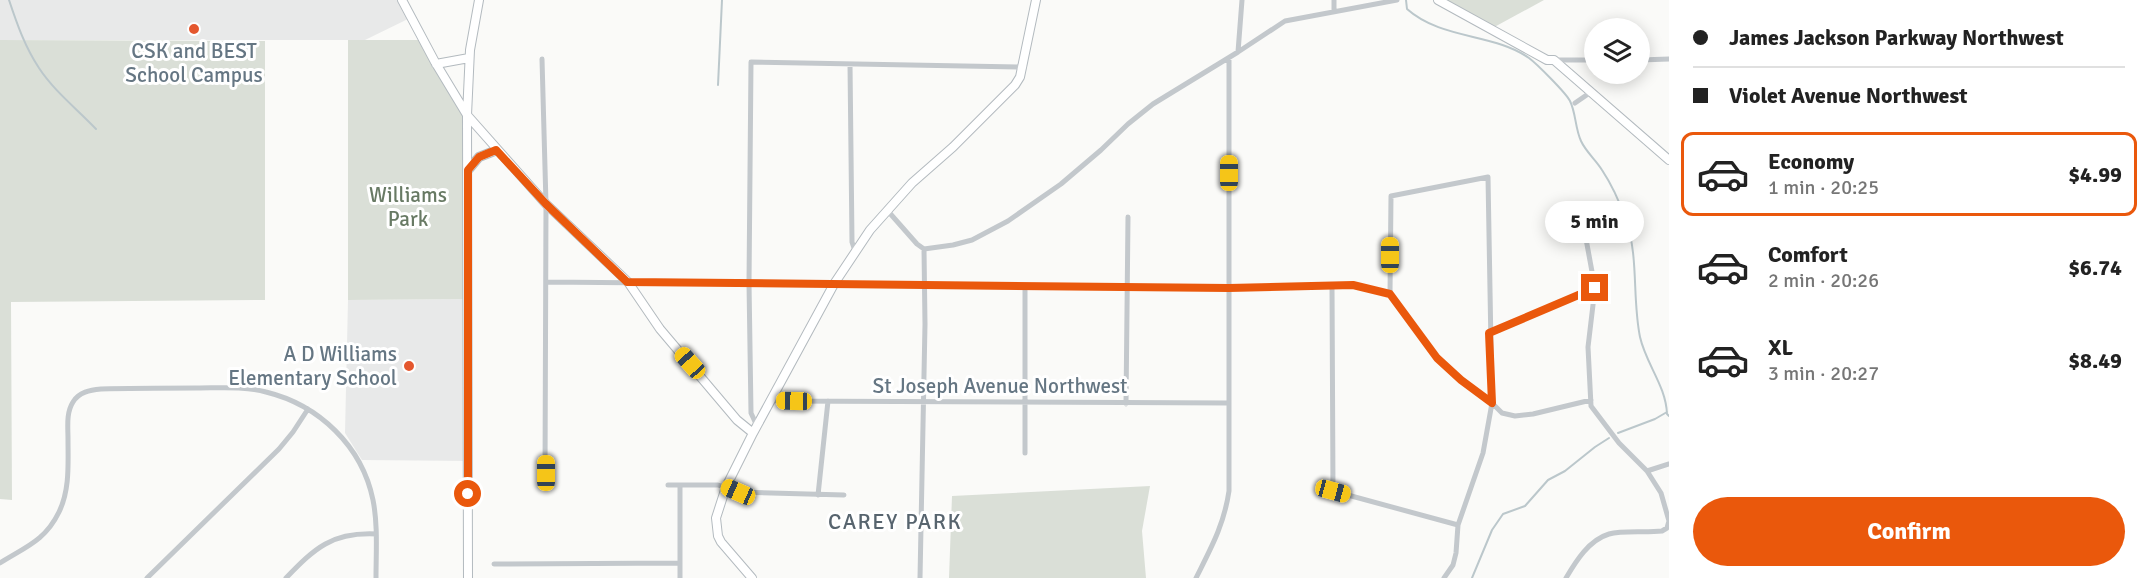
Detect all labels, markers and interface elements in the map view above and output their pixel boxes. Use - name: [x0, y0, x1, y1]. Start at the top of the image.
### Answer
- map controls: [1584, 18, 1650, 84]
- button: layers: [1584, 18, 1650, 84]
- marker: CSK and BEST School Campus: [187, 22, 201, 36]
- text: James Jackson Parkway Northwest: [1729, 24, 2064, 51]
- place label: CSK and BEST School Campus: [125, 38, 263, 88]
- text: Violet Avenue Northwest: [1729, 82, 1968, 109]
- icon: car: [1696, 147, 1750, 201]
- text: Economy: [1768, 148, 1854, 175]
- car: [1220, 155, 1238, 191]
- text: $4.99: [2068, 161, 2122, 188]
- text: 1 min · 20:25: [1768, 175, 1879, 200]
- park label: Williams Park: [369, 182, 447, 232]
- callout: 5 min: [1546, 201, 1644, 243]
- text: 5 min: [1570, 209, 1619, 234]
- car: [1381, 237, 1399, 273]
- icon: car: [1696, 240, 1750, 294]
- text: Comfort: [1768, 241, 1848, 268]
- text: $6.74: [2068, 254, 2122, 281]
- text: 2 min · 20:26: [1768, 268, 1879, 293]
- route end: [1581, 274, 1608, 301]
- icon: car: [1696, 333, 1750, 387]
- text: XL: [1768, 334, 1793, 361]
- place label: A D Williams Elementary School: [228, 341, 397, 391]
- car: [671, 344, 709, 382]
- text: $8.49: [2068, 347, 2122, 374]
- marker: A D Williams Elementary School: [402, 359, 416, 373]
- text: 3 min · 20:27: [1768, 361, 1879, 386]
- street label: St Joseph Avenue Northwest: [873, 373, 1127, 399]
- car: [776, 392, 812, 410]
- car: [537, 455, 555, 491]
- car: [718, 476, 758, 508]
- car: [1313, 478, 1353, 504]
- route start: [454, 480, 481, 507]
- button: Confirm: [1693, 497, 2125, 566]
- district label: CAREY PARK: [828, 508, 962, 535]

